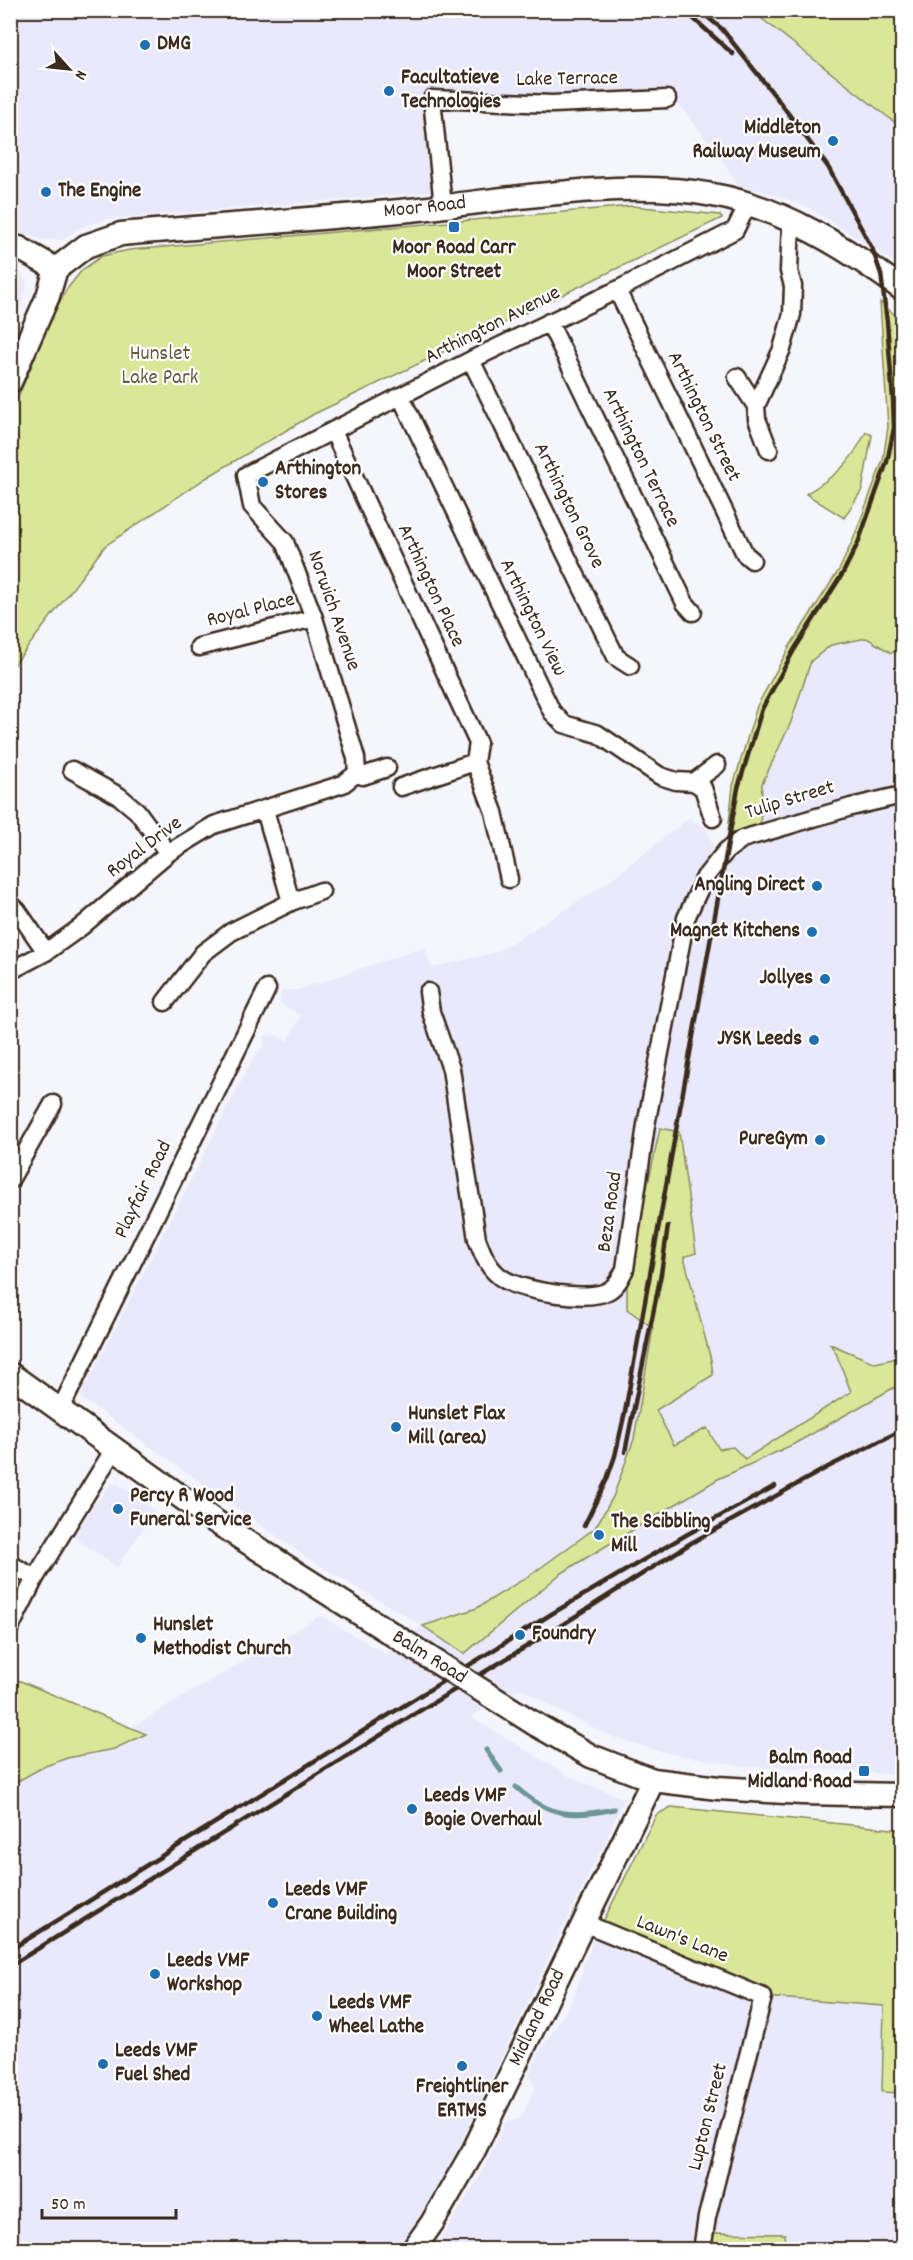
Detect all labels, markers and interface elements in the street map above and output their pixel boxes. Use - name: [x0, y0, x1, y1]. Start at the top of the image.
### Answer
- place label: DMG: [157, 30, 191, 60]
- marker: DMG: [138, 38, 152, 52]
- north arrow: [39, 39, 99, 99]
- place label: Facultatieve Technologies: [401, 64, 501, 118]
- street label: Lake Terrace: [516, 64, 618, 96]
- text: N: [68, 66, 92, 84]
- marker: Facultatieve Technologies: [382, 84, 396, 98]
- place label: Middleton Railway Museum: [692, 114, 821, 168]
- marker: Middleton Railway Museum: [826, 134, 840, 148]
- place label: The Engine: [58, 177, 141, 207]
- marker: The Engine: [39, 185, 53, 199]
- street label: Moor Road: [382, 189, 468, 228]
- marker: Moor Road Carr Moor Street: [447, 220, 461, 234]
- place label: Moor Road Carr Moor Street: [392, 234, 517, 288]
- street label: Arthington Avenue: [420, 279, 566, 373]
- park label: Hunslet Lake Park: [122, 340, 198, 394]
- street label: Arthington Street: [658, 347, 748, 488]
- street label: Arthington Terrace: [593, 383, 687, 533]
- street label: Arthington Grove: [525, 438, 611, 574]
- place label: Arthington Stores: [275, 455, 361, 509]
- marker: Arthington Stores: [256, 475, 270, 489]
- street label: Arthington Place: [388, 519, 472, 653]
- street label: Norwich Avenue: [298, 547, 368, 675]
- street label: Arthington View: [491, 554, 573, 682]
- street label: Royal Place: [204, 586, 298, 636]
- street label: Tulip Street: [742, 773, 839, 829]
- street label: Royal Drive: [101, 809, 189, 887]
- place label: Angling Direct: [694, 871, 805, 901]
- marker: Angling Direct: [810, 879, 824, 893]
- place label: Magnet Kitchens: [670, 917, 800, 947]
- marker: Magnet Kitchens: [805, 925, 819, 939]
- place label: Jollyes: [759, 964, 813, 994]
- marker: Jollyes: [818, 972, 832, 986]
- place label: JYSK Leeds: [717, 1025, 802, 1055]
- marker: JYSK Leeds: [807, 1033, 821, 1047]
- place label: PureGym: [739, 1125, 808, 1155]
- marker: PureGym: [813, 1133, 827, 1147]
- street label: Playfair Road: [107, 1136, 181, 1244]
- street label: Beza Road: [591, 1170, 631, 1254]
- place label: Hunslet Flax Mill (area): [408, 1400, 505, 1454]
- marker: Hunslet Flax Mill (area): [389, 1420, 403, 1434]
- place label: Percy R Wood Funeral Service: [130, 1482, 251, 1536]
- marker: Percy R Wood Funeral Service: [111, 1502, 125, 1516]
- place label: The Scibbling Mill: [611, 1508, 711, 1562]
- marker: The Scibbling Mill: [592, 1528, 606, 1542]
- place label: Hunslet Methodist Church: [153, 1611, 292, 1665]
- place label: Foundry: [532, 1620, 597, 1650]
- street label: Balm Road: [386, 1623, 472, 1693]
- marker: Foundry: [513, 1628, 527, 1642]
- marker: Hunslet Methodist Church: [134, 1631, 148, 1645]
- place label: Balm Road Midland Road: [748, 1744, 852, 1798]
- marker: Balm Road Midland Road: [857, 1764, 871, 1778]
- place label: Leeds VMF Bogie Overhaul: [424, 1782, 543, 1836]
- marker: Leeds VMF Bogie Overhaul: [405, 1802, 419, 1816]
- place label: Leeds VMF Crane Building: [285, 1876, 397, 1930]
- marker: Leeds VMF Crane Building: [266, 1896, 280, 1910]
- street label: Lawn's Lane: [631, 1908, 733, 1972]
- place label: Leeds VMF Workshop: [167, 1947, 250, 2001]
- street label: Midland Road: [502, 1964, 574, 2071]
- marker: Leeds VMF Workshop: [148, 1967, 162, 1981]
- place label: Leeds VMF Wheel Lathe: [329, 1989, 424, 2043]
- marker: Leeds VMF Wheel Lathe: [310, 2009, 324, 2023]
- place label: Leeds VMF Fuel Shed: [115, 2037, 198, 2091]
- marker: Leeds VMF Fuel Shed: [96, 2057, 110, 2071]
- marker: Freightliner ERTMS: [455, 2059, 469, 2073]
- street label: Lupton Street: [681, 2060, 737, 2174]
- place label: Freightliner ERTMS: [416, 2073, 509, 2127]
- scale bar: [42, 2182, 176, 2220]
- text: 50 m: [51, 2193, 86, 2218]

